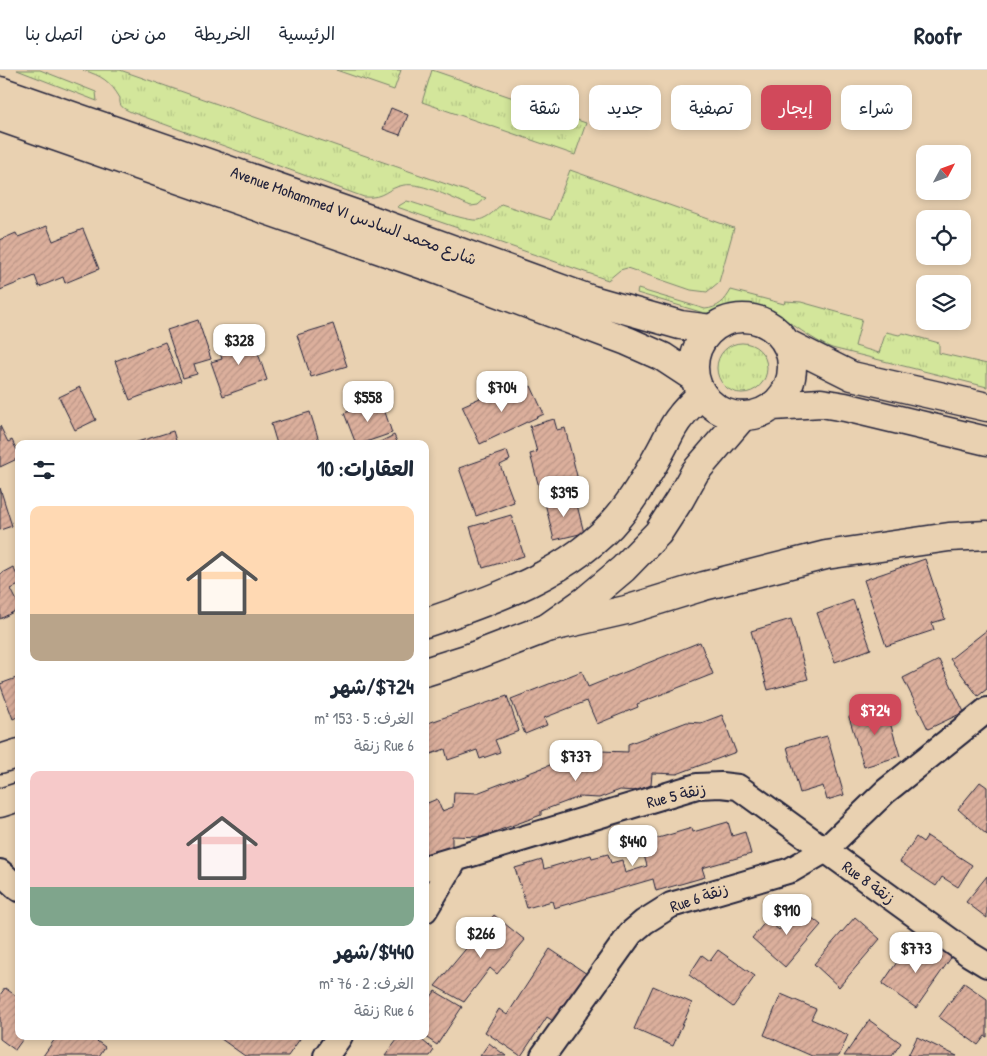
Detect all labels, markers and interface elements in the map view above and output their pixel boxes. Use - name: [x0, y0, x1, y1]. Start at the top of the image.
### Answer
- text: Roofr: [914, 19, 962, 51]
- text: اتصل بنا: [25, 21, 83, 46]
- text: من نحن: [111, 21, 167, 46]
- text: الخريطة: [195, 21, 251, 46]
- text: الرئيسية: [279, 21, 335, 46]
- chip: شقة: [511, 85, 579, 130]
- chip: جديد: [589, 85, 661, 130]
- chip: تصفية: [671, 85, 751, 130]
- chip: إيجار: [761, 85, 831, 130]
- chip: شراء: [841, 85, 912, 130]
- north arrow: [916, 145, 971, 200]
- map controls: [916, 145, 971, 330]
- street label: Avenue Mohammed VI شارع محمد السادس: [228, 160, 480, 271]
- button: locate: [916, 210, 971, 265]
- button: layers: [916, 275, 971, 330]
- pin: $328: [209, 324, 269, 366]
- text: $328: [224, 329, 254, 351]
- pin: $704: [472, 370, 532, 413]
- text: $704: [487, 376, 517, 398]
- pin: $558: [338, 380, 398, 423]
- text: $558: [354, 386, 382, 408]
- text: العقارات: 10: [317, 454, 414, 483]
- icon: filters: [30, 456, 58, 484]
- pin: $395: [534, 476, 594, 518]
- text: $395: [550, 481, 578, 503]
- icon: home: [177, 538, 267, 628]
- text: $724/شهر: [331, 672, 414, 701]
- pin: $724: [845, 694, 905, 736]
- text: $724: [860, 699, 890, 721]
- text: الغرف: 5 · 153 m²: [314, 707, 414, 729]
- text: Rue 6 زنقة: [354, 734, 414, 756]
- pin: $737: [546, 740, 606, 782]
- text: $737: [560, 745, 592, 767]
- street label: Rue 5 زنقة: [644, 777, 708, 813]
- icon: home: [177, 803, 267, 893]
- pin: $440: [603, 824, 663, 867]
- text: $440: [619, 830, 647, 852]
- street label: Rue 8 زنقة: [838, 855, 900, 909]
- street label: Rue 6 زنقة: [667, 877, 731, 917]
- pin: $910: [757, 894, 817, 936]
- text: $910: [774, 899, 800, 921]
- pin: $266: [451, 916, 511, 959]
- text: $266: [467, 922, 495, 944]
- pin: $773: [886, 932, 946, 974]
- text: $440/شهر: [334, 937, 414, 966]
- text: $773: [900, 937, 932, 959]
- text: الغرف: 2 · 76 m²: [319, 972, 414, 994]
- text: Rue 6 زنقة: [354, 999, 414, 1021]

